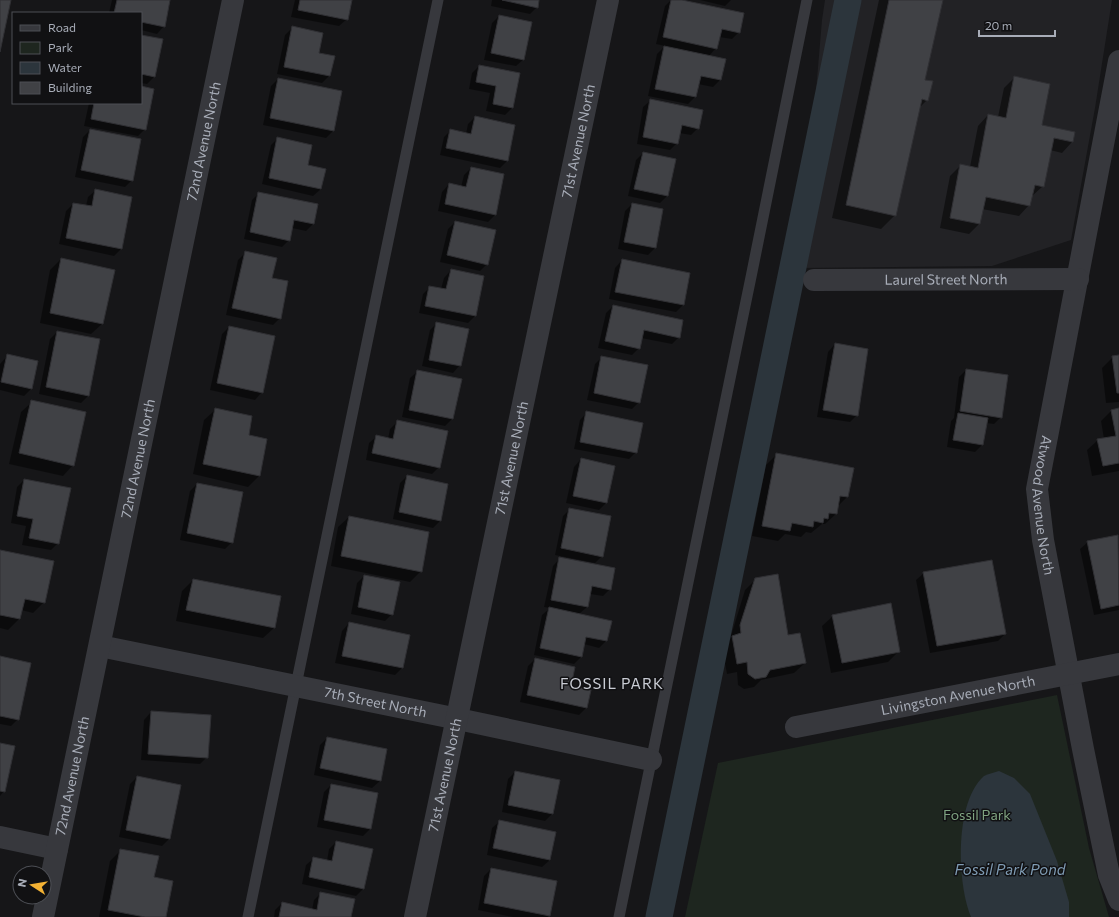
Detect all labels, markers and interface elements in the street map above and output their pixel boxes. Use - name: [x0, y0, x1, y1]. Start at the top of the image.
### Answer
- legend: [12, 12, 142, 104]
- scale bar: [979, 12, 1055, 38]
- text: 20 m: [985, 18, 1012, 32]
- text: Road: [48, 20, 76, 34]
- text: Park: [48, 40, 74, 54]
- text: Water: [48, 60, 82, 74]
- text: Building: [48, 80, 92, 94]
- street label: 72nd Avenue North: [183, 80, 224, 203]
- street label: 71st Avenue North: [558, 82, 598, 199]
- street label: Laurel Street North: [885, 270, 1007, 288]
- street label: 72nd Avenue North: [117, 397, 158, 520]
- street label: 71st Avenue North: [491, 399, 531, 516]
- street label: Atwood Avenue North: [1029, 434, 1058, 576]
- street label: Livingston Avenue North: [879, 672, 1036, 718]
- district label: FOSSIL PARK: [560, 674, 664, 692]
- street label: 7th Street North: [323, 683, 428, 720]
- street label: 72nd Avenue North: [51, 715, 92, 837]
- street label: 71st Avenue North: [424, 717, 465, 833]
- park label: Fossil Park: [943, 806, 1011, 823]
- water label: Fossil Park Pond: [955, 860, 1067, 878]
- north arrow: [12, 865, 52, 905]
- text: N: [15, 877, 29, 888]

